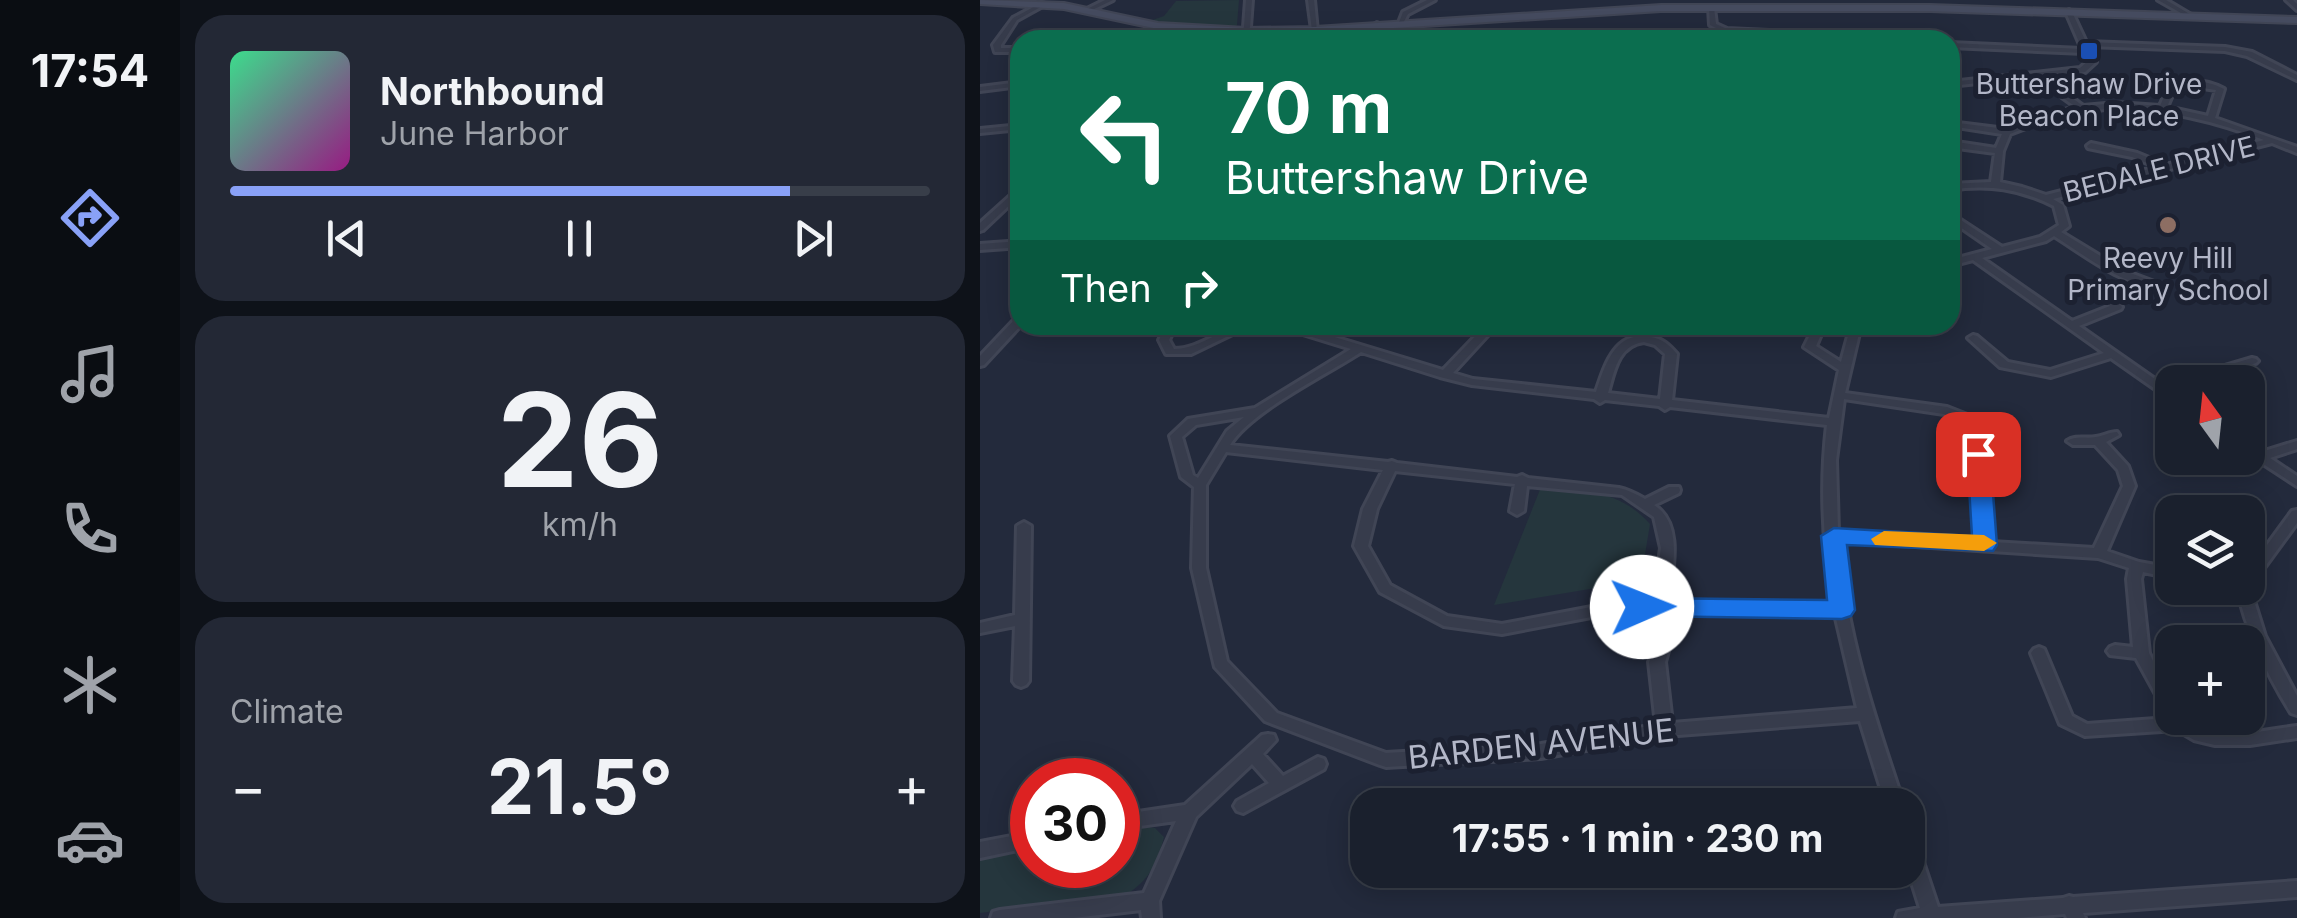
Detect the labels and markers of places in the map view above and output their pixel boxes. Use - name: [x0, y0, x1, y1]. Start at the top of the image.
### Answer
- marker: Buttershaw Drive Beacon Place: [2078, 40, 2100, 62]
- place label: Buttershaw Drive Beacon Place: [1976, 67, 2202, 133]
- marker: Reevy Hill Primary School: [2157, 214, 2179, 236]
- place label: Reevy Hill Primary School: [2067, 241, 2269, 307]
- pin: [1936, 412, 2021, 497]

